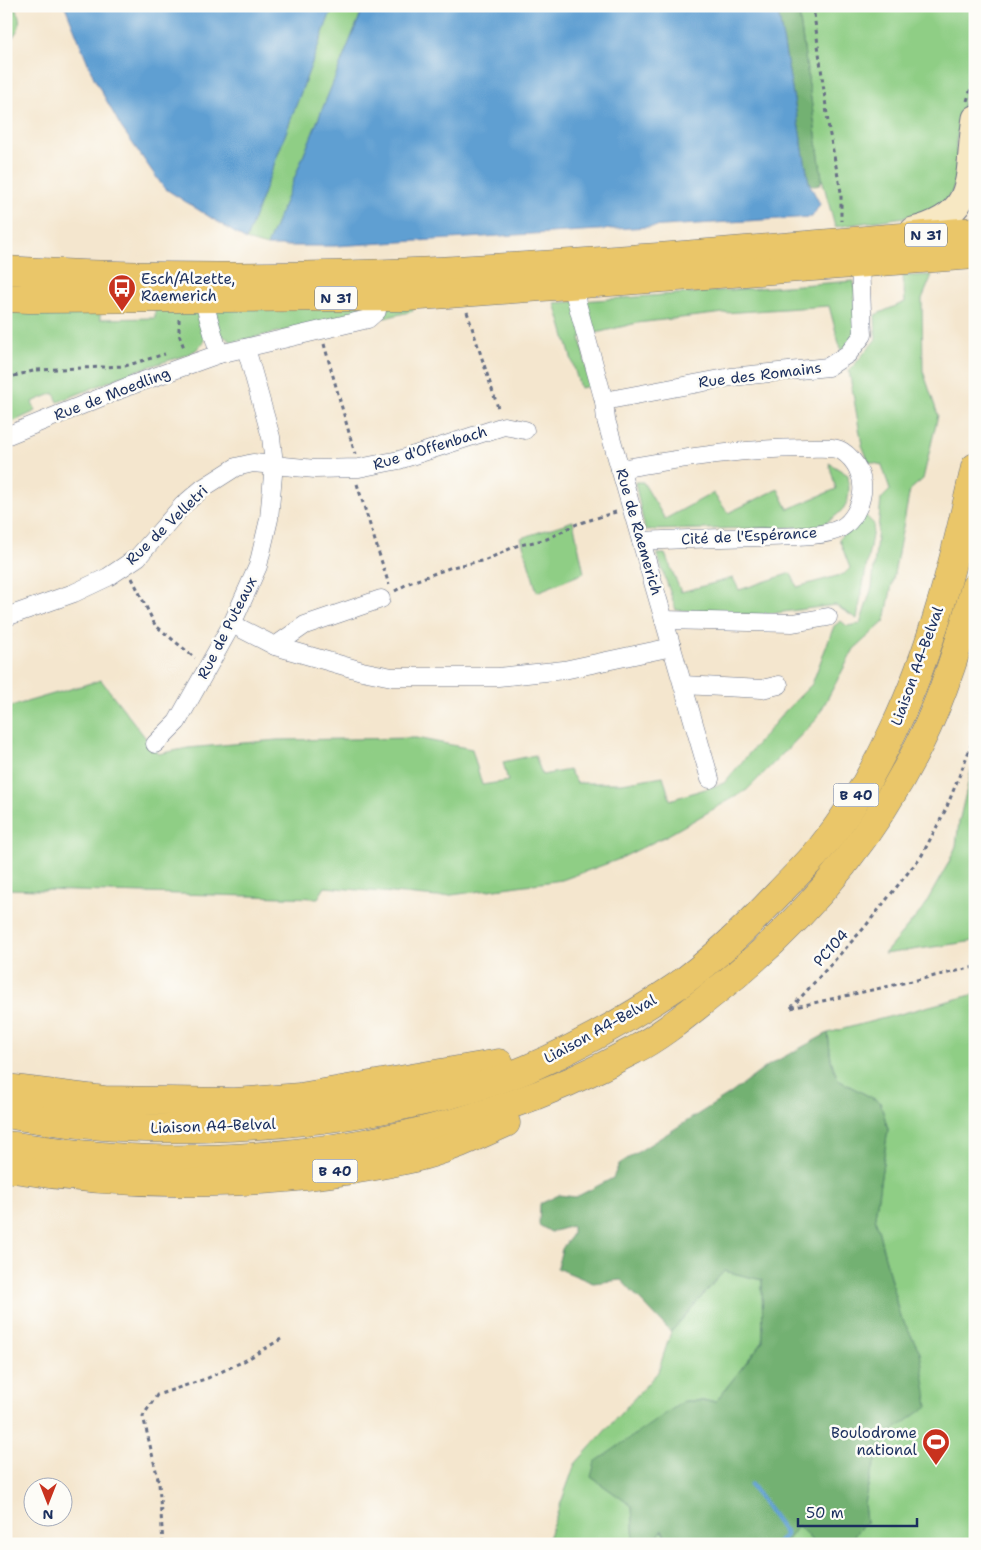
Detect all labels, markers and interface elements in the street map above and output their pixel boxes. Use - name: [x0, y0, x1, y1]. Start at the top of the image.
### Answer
- road number: N 31: [905, 224, 947, 246]
- place label: Esch/Alzette, Raemerich: [141, 269, 235, 306]
- bus stop icon: Esch/Alzette, Raemerich: [107, 273, 137, 312]
- road number: N 31: [315, 286, 357, 310]
- street label: Rue des Romains: [697, 358, 823, 392]
- street label: Rue de Moedling: [51, 363, 173, 425]
- street label: Rue d'Offenbach: [371, 421, 489, 475]
- street label: Rue de Raemerich: [611, 466, 667, 598]
- street label: Rue de Velletri: [122, 481, 212, 569]
- street label: Cité de l'Espérance: [680, 522, 818, 550]
- street label: Rue de Puteaux: [193, 573, 261, 683]
- street label: Liaison A4-Belval: [886, 603, 948, 728]
- road number: B 40: [834, 784, 878, 806]
- street label: PC104: [809, 925, 853, 971]
- street label: Liaison A4-Belval: [540, 990, 660, 1068]
- street label: Liaison A4-Belval: [150, 1114, 277, 1138]
- road number: B 40: [312, 1160, 358, 1182]
- place label: Boulodrome national: [831, 1423, 917, 1460]
- sports icon: Boulodrome national: [921, 1427, 951, 1466]
- north arrow: [22, 1478, 72, 1528]
- scale bar: [798, 1495, 917, 1527]
- text: 50 m: [806, 1503, 844, 1523]
- text: N: [42, 1506, 54, 1524]

